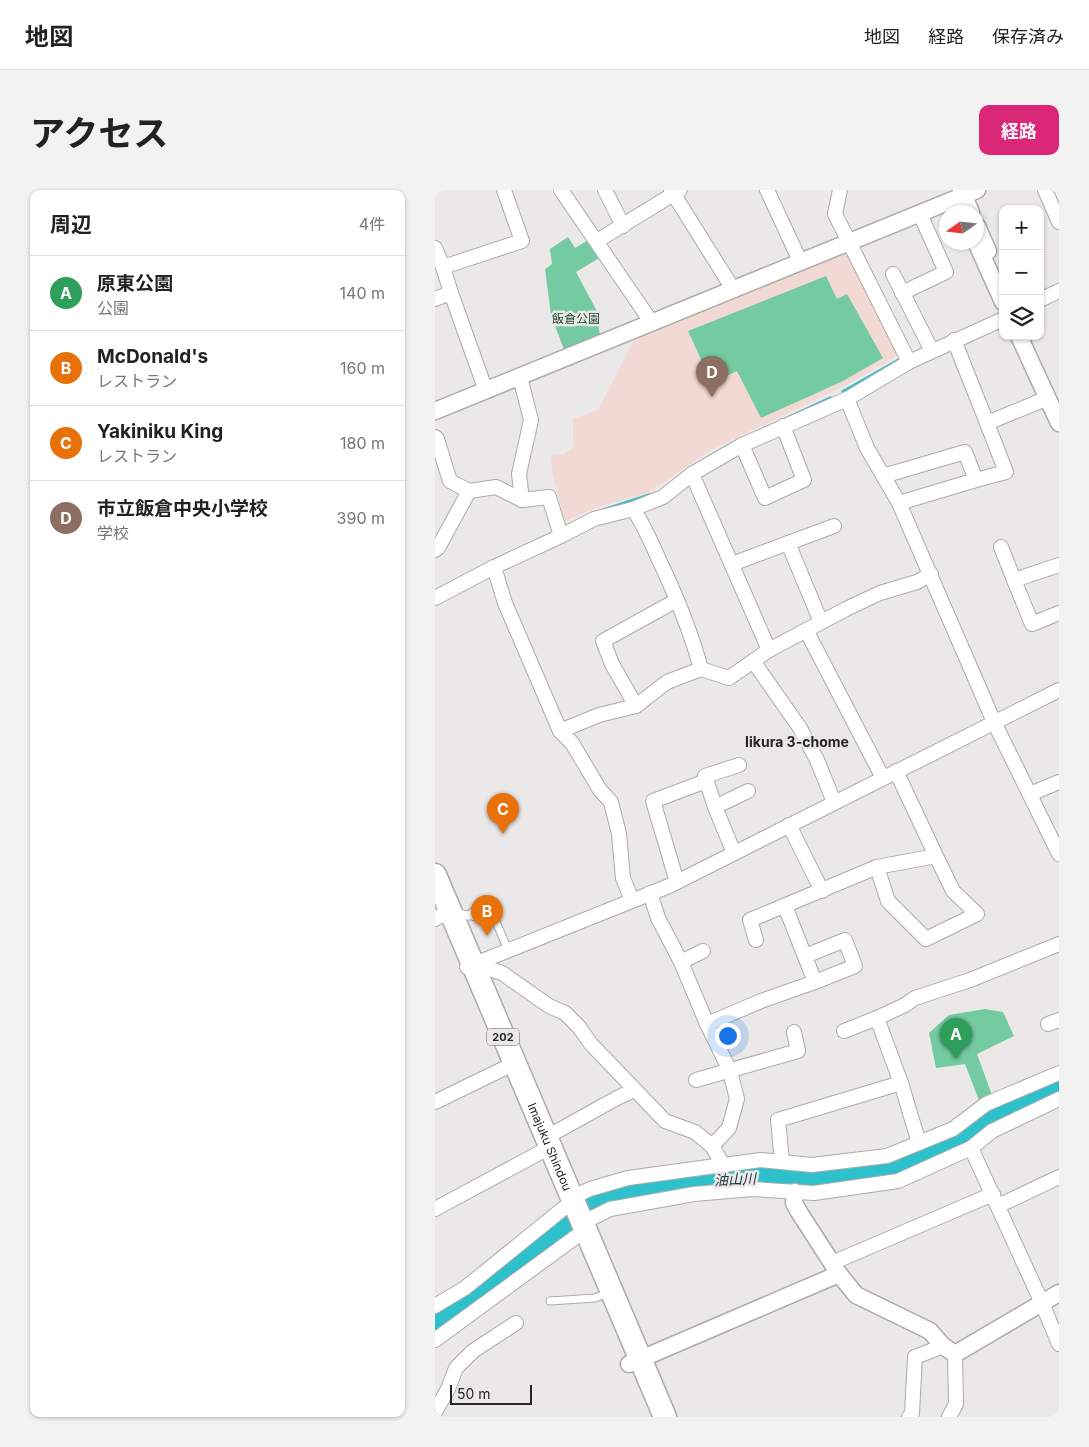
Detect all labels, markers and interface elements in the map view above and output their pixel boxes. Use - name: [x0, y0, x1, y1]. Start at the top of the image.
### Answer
- text: 地図: [25, 22, 73, 51]
- text: 地図: [864, 26, 900, 47]
- text: 経路: [928, 26, 964, 47]
- text: 保存済み: [992, 26, 1064, 47]
- button: 経路: [979, 105, 1059, 155]
- text: アクセス: [30, 112, 168, 154]
- north arrow: [939, 205, 984, 250]
- map controls: [999, 205, 1044, 340]
- button: +: [999, 205, 1044, 250]
- text: 周辺: [50, 212, 92, 237]
- text: 4件: [359, 214, 385, 234]
- button: −: [999, 250, 1044, 295]
- text: 原東公園: [97, 272, 173, 295]
- text: A: [60, 283, 72, 303]
- text: 140 m: [340, 283, 385, 303]
- button: layers: [999, 295, 1044, 340]
- text: 公園: [97, 298, 129, 318]
- park label: 飯倉公園: [552, 311, 600, 326]
- text: McDonald's: [97, 345, 208, 368]
- pin: D: [696, 356, 728, 397]
- text: B: [61, 358, 71, 378]
- text: 160 m: [340, 358, 385, 378]
- text: レストラン: [97, 371, 177, 391]
- text: Yakiniku King: [97, 420, 223, 443]
- text: C: [60, 433, 72, 453]
- text: 180 m: [340, 433, 385, 453]
- text: レストラン: [97, 446, 177, 466]
- text: 市立飯倉中央小学校: [97, 497, 268, 520]
- text: D: [60, 508, 72, 528]
- text: 390 m: [337, 508, 385, 528]
- text: 学校: [97, 523, 129, 543]
- district label: Iikura 3-chome: [745, 733, 849, 750]
- pin: C: [487, 793, 519, 834]
- pin: B: [471, 895, 503, 936]
- pin: A: [940, 1018, 972, 1059]
- your location: [715, 1023, 741, 1049]
- road number: 202: [487, 1029, 519, 1046]
- street label: Imajuku Shindou: [525, 1100, 576, 1193]
- water label: 油山川: [714, 1169, 758, 1189]
- scale bar: [450, 1382, 533, 1405]
- text: 50 m: [457, 1385, 491, 1402]

